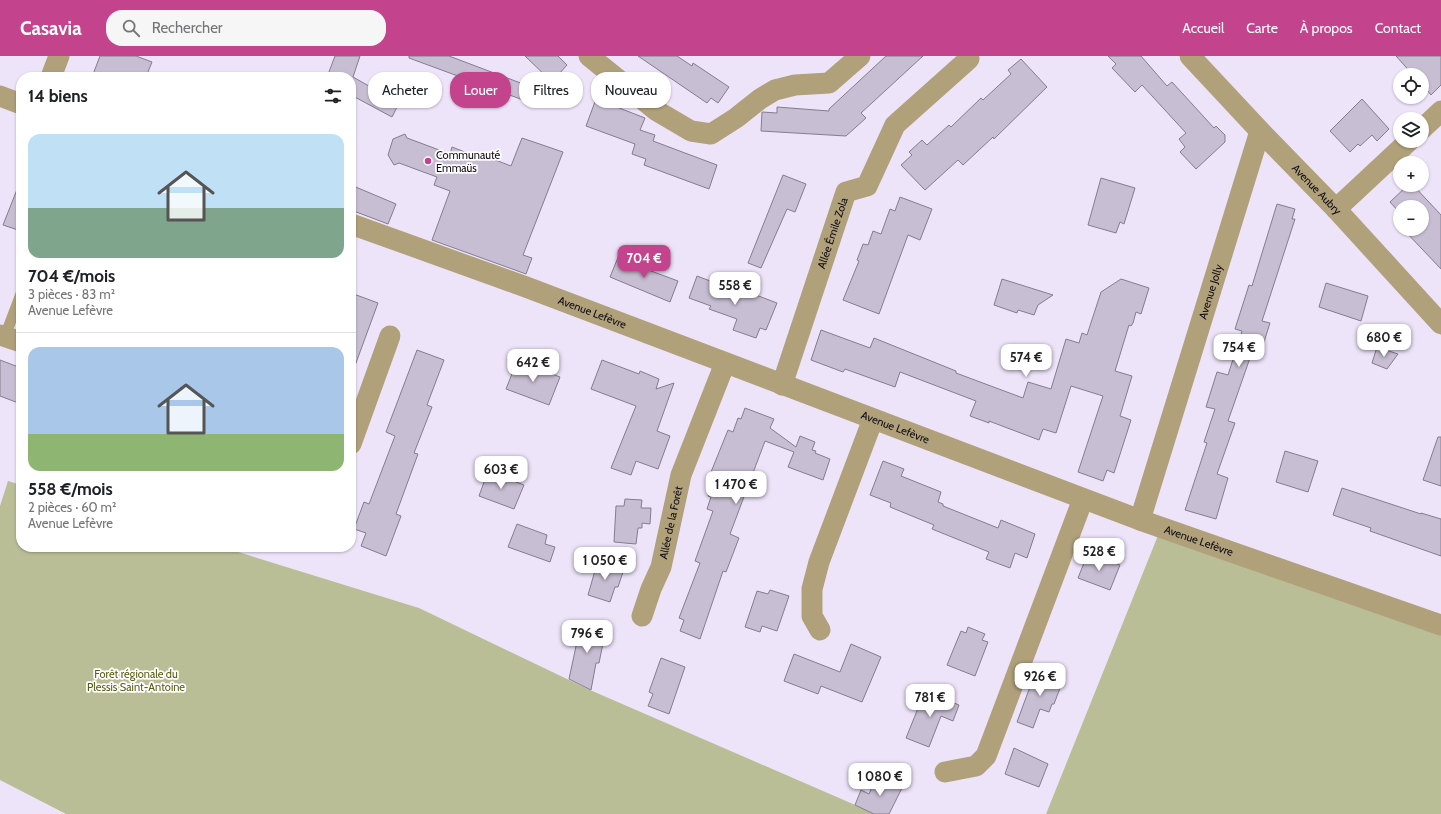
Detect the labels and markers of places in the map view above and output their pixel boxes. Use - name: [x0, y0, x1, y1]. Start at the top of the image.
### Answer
- place label: Communauté Emmaüs: [436, 148, 501, 175]
- marker: Communauté Emmaüs: [423, 156, 433, 166]
- pin: 704 €: [616, 245, 672, 279]
- pin: 558 €: [707, 272, 763, 306]
- pin: 680 €: [1356, 324, 1412, 358]
- pin: 754 €: [1211, 334, 1267, 368]
- pin: 574 €: [998, 344, 1054, 378]
- pin: 642 €: [505, 349, 561, 383]
- pin: 603 €: [473, 456, 529, 490]
- pin: 1 470 €: [699, 471, 773, 505]
- pin: 528 €: [1071, 538, 1127, 572]
- pin: 1 050 €: [568, 547, 642, 581]
- pin: 796 €: [559, 620, 615, 654]
- pin: 926 €: [1012, 663, 1068, 697]
- pin: 781 €: [902, 684, 958, 718]
- pin: 1 080 €: [843, 763, 917, 797]

